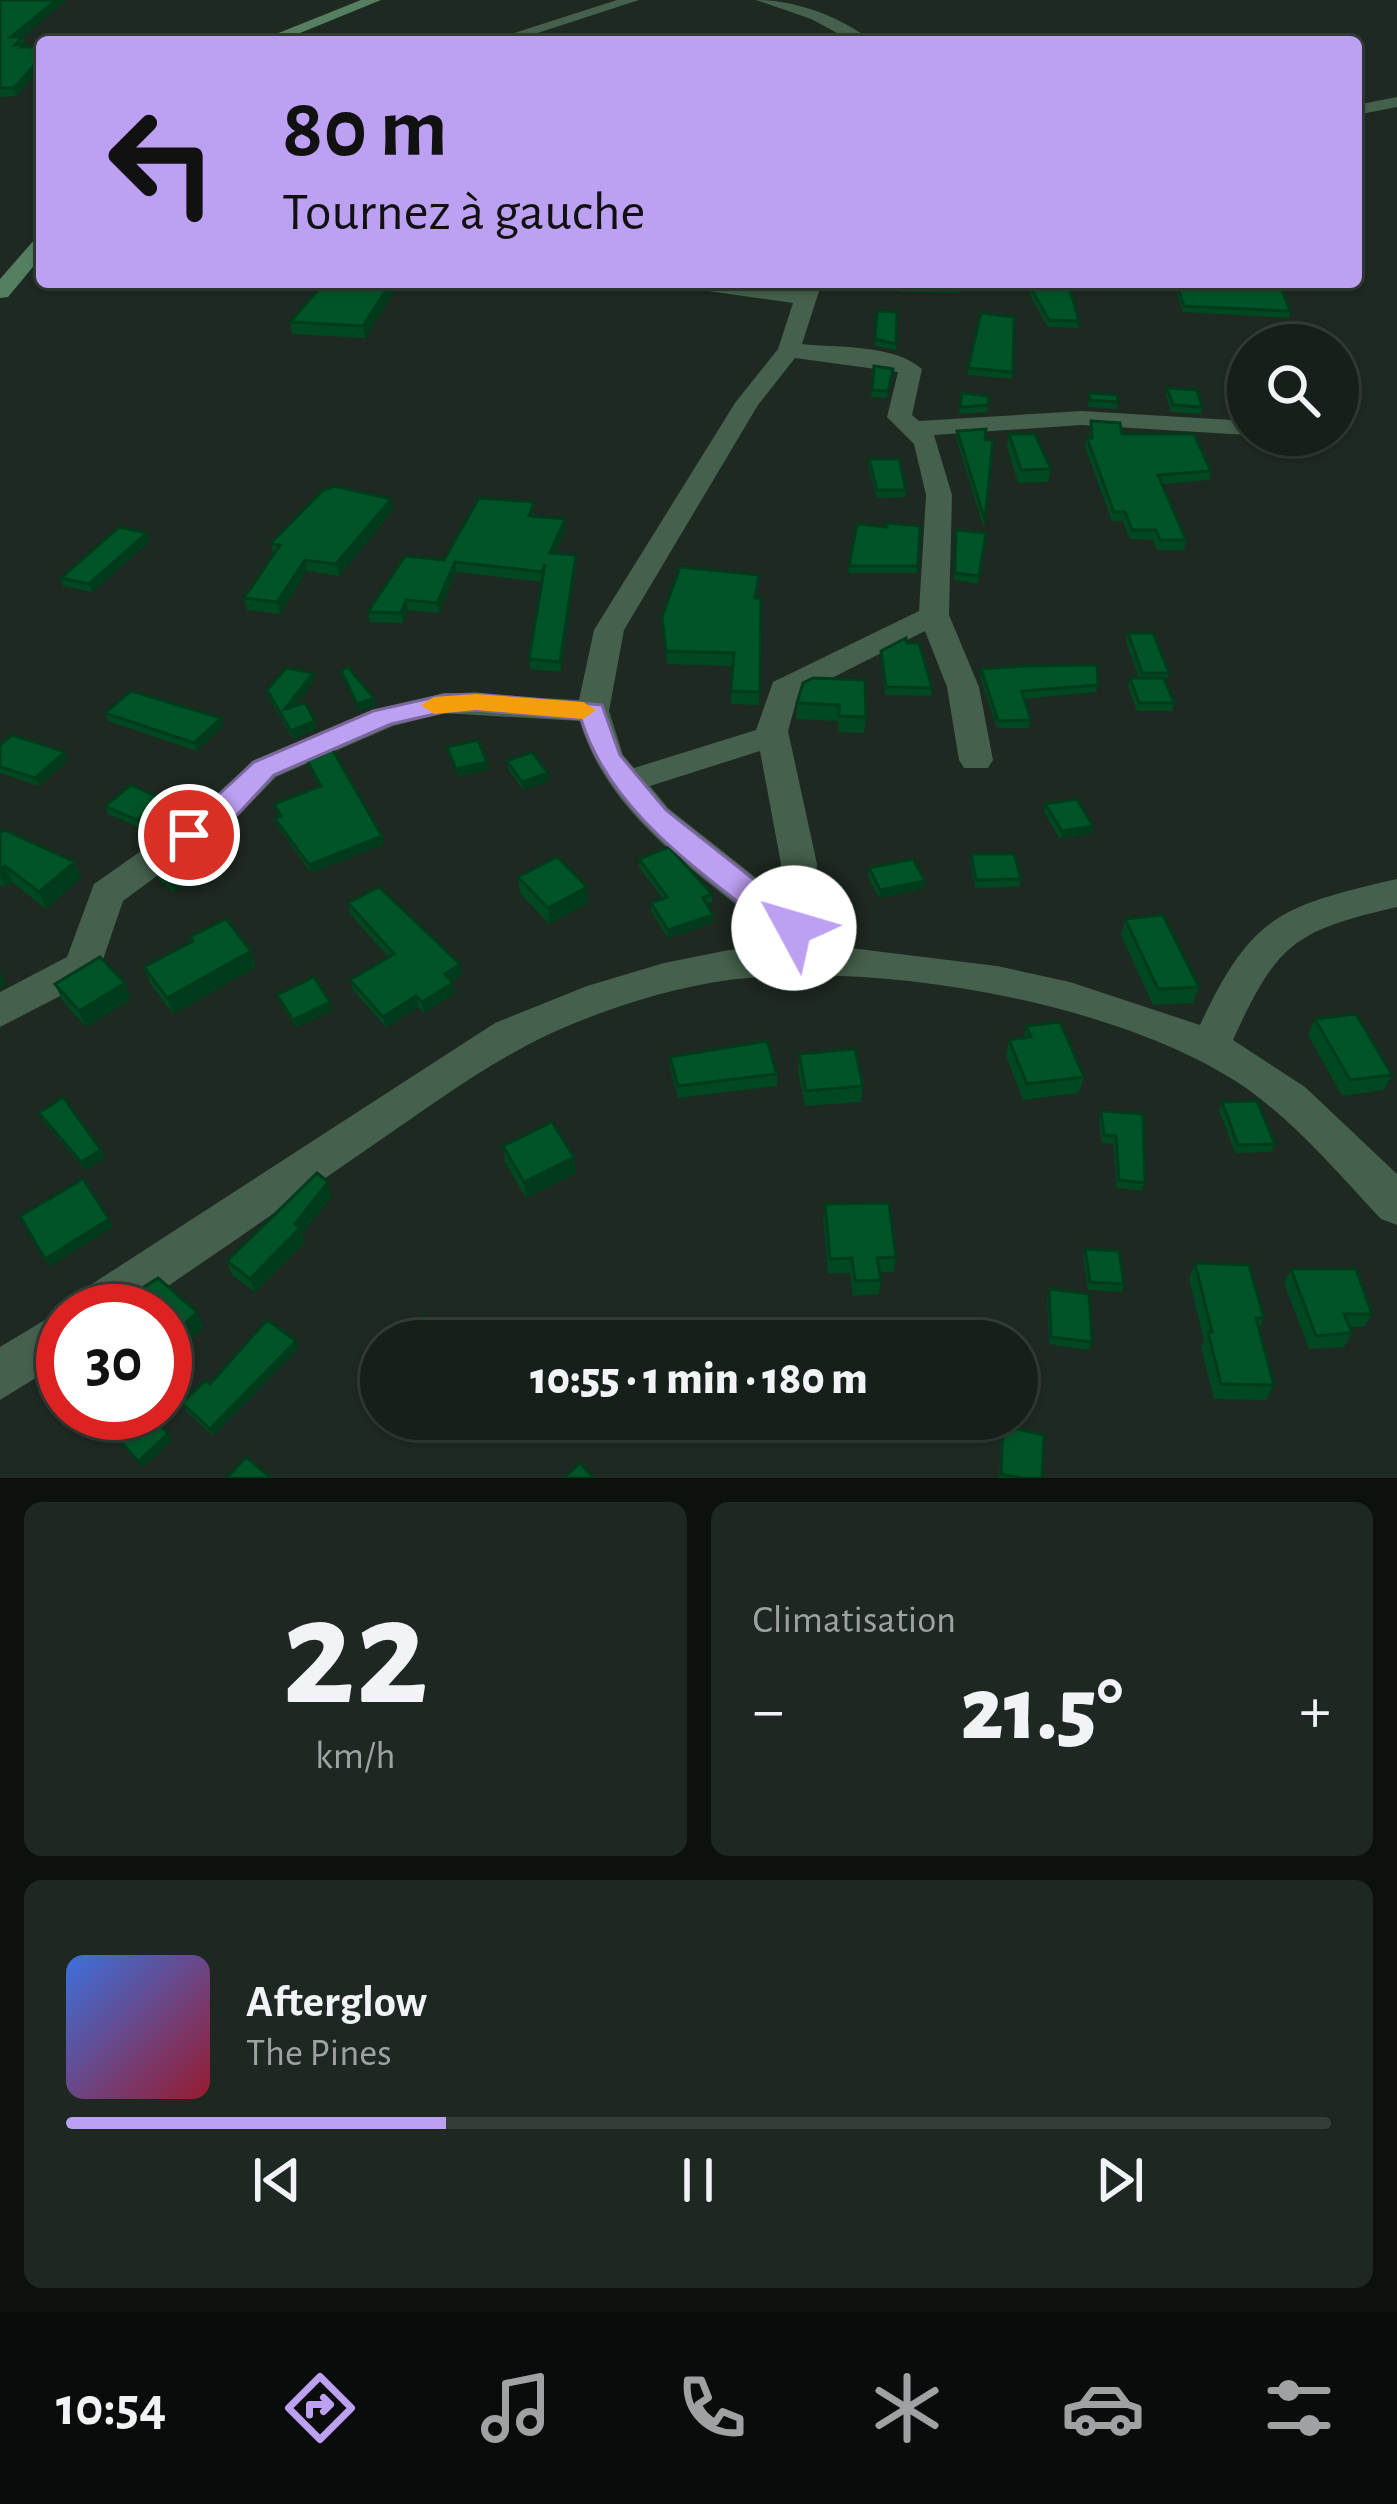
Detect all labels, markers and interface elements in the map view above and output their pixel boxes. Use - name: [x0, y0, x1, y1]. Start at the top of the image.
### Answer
- icon: left: [84, 84, 240, 240]
- text: 80 m: [282, 88, 448, 172]
- text: Tournez à gauche: [282, 186, 645, 240]
- map controls: [1227, 324, 1359, 456]
- button: search: [1227, 324, 1359, 456]
- pin: [138, 784, 240, 886]
- icon: arrive: [156, 802, 222, 868]
- position arrow: [731, 865, 857, 991]
- speed limit sign: 30: [36, 1284, 192, 1440]
- text: 10:55 · 1 min · 180 m: [530, 1357, 868, 1402]
- text: 22: [282, 1577, 429, 1733]
- text: Climatisation: [753, 1601, 956, 1640]
- text: 21.5°: [961, 1666, 1123, 1756]
- text: −: [753, 1678, 784, 1744]
- text: +: [1299, 1678, 1331, 1744]
- text: km/h: [315, 1737, 395, 1776]
- text: Afterglow: [246, 1980, 427, 2025]
- text: The Pines: [246, 2034, 392, 2073]
- icon: previous: [244, 2147, 310, 2213]
- icon: pause: [665, 2147, 731, 2213]
- icon: next: [1087, 2147, 1153, 2213]
- icon: directions: [278, 2366, 362, 2450]
- icon: music: [474, 2366, 558, 2450]
- icon: phone: [670, 2366, 754, 2450]
- icon: climate: [865, 2366, 949, 2450]
- icon: car: [1061, 2366, 1145, 2450]
- icon: filters: [1257, 2366, 1341, 2450]
- text: 10:54: [56, 2381, 166, 2435]

